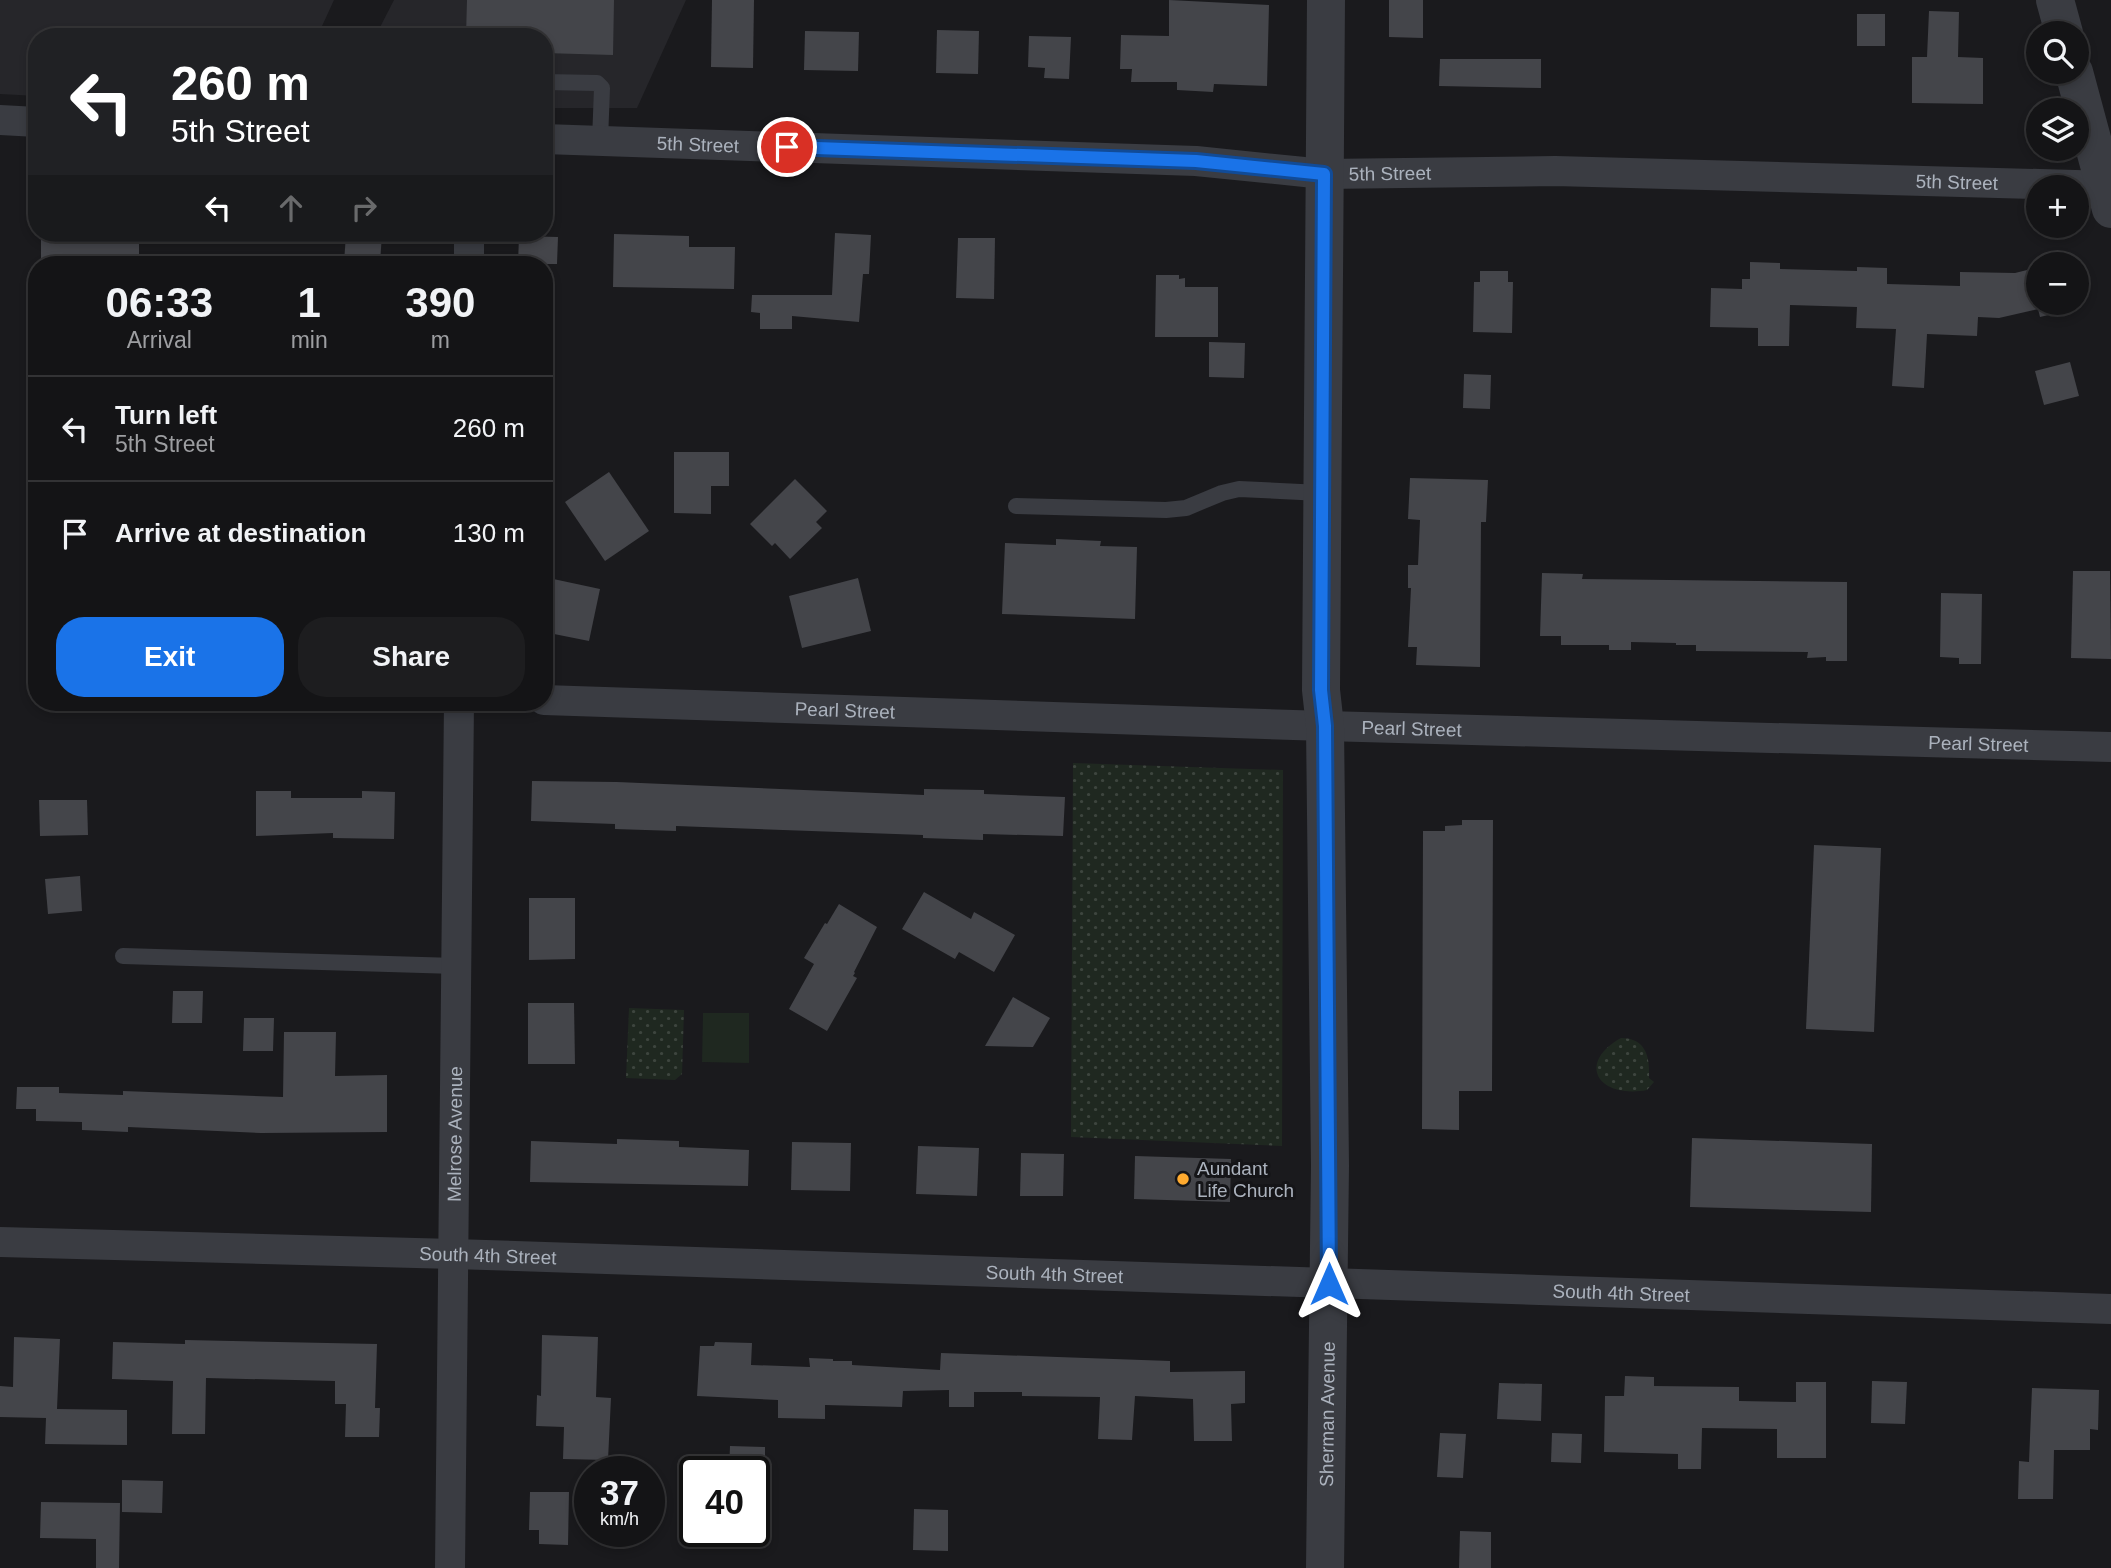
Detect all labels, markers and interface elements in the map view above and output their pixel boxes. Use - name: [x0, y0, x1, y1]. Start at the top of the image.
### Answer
- map controls: [2026, 21, 2089, 315]
- button: search: [2026, 21, 2089, 84]
- icon: left: [56, 56, 147, 147]
- text: 260 m: [171, 56, 310, 110]
- button: layers: [2026, 98, 2089, 161]
- text: 5th Street: [171, 113, 310, 149]
- pin: [757, 117, 817, 177]
- icon: arrive: [768, 128, 806, 166]
- street label: 5th Street: [656, 132, 740, 156]
- street label: 5th Street: [1349, 162, 1432, 184]
- street label: 5th Street: [1915, 170, 1999, 193]
- button: +: [2026, 175, 2089, 238]
- icon: left: [199, 189, 237, 227]
- icon: ahead: [272, 189, 310, 227]
- icon: right: [345, 189, 383, 227]
- button: −: [2026, 252, 2089, 315]
- text: 06:33: [106, 279, 213, 326]
- text: 1: [297, 279, 321, 326]
- text: 390: [405, 279, 475, 326]
- text: Arrival: [127, 327, 192, 353]
- text: min: [291, 327, 328, 353]
- text: m: [431, 327, 450, 353]
- text: Turn left: [115, 400, 217, 430]
- icon: left: [56, 410, 94, 448]
- text: 260 m: [453, 413, 525, 443]
- text: 5th Street: [115, 431, 215, 457]
- icon: arrive: [56, 515, 94, 553]
- text: Arrive at destination: [115, 518, 366, 548]
- text: 130 m: [453, 518, 525, 548]
- button: Exit: [56, 617, 284, 697]
- button: Share: [298, 617, 525, 697]
- street label: Pearl Street: [794, 698, 896, 722]
- street label: Pearl Street: [1361, 716, 1463, 740]
- street label: Pearl Street: [1928, 732, 2030, 755]
- street label: Melrose Avenue: [443, 1066, 466, 1202]
- place label: Aundant Life Church: [1197, 1158, 1294, 1201]
- marker: Aundant Life Church: [1175, 1171, 1191, 1187]
- street label: South 4th Street: [419, 1243, 558, 1268]
- position arrow: [1292, 1247, 1366, 1321]
- street label: South 4th Street: [985, 1261, 1124, 1287]
- street label: South 4th Street: [1552, 1280, 1691, 1306]
- street label: Sherman Avenue: [1316, 1341, 1338, 1487]
- speed limit sign: 40: [679, 1456, 770, 1547]
- text: 37: [600, 1473, 639, 1512]
- text: km/h: [600, 1509, 639, 1529]

